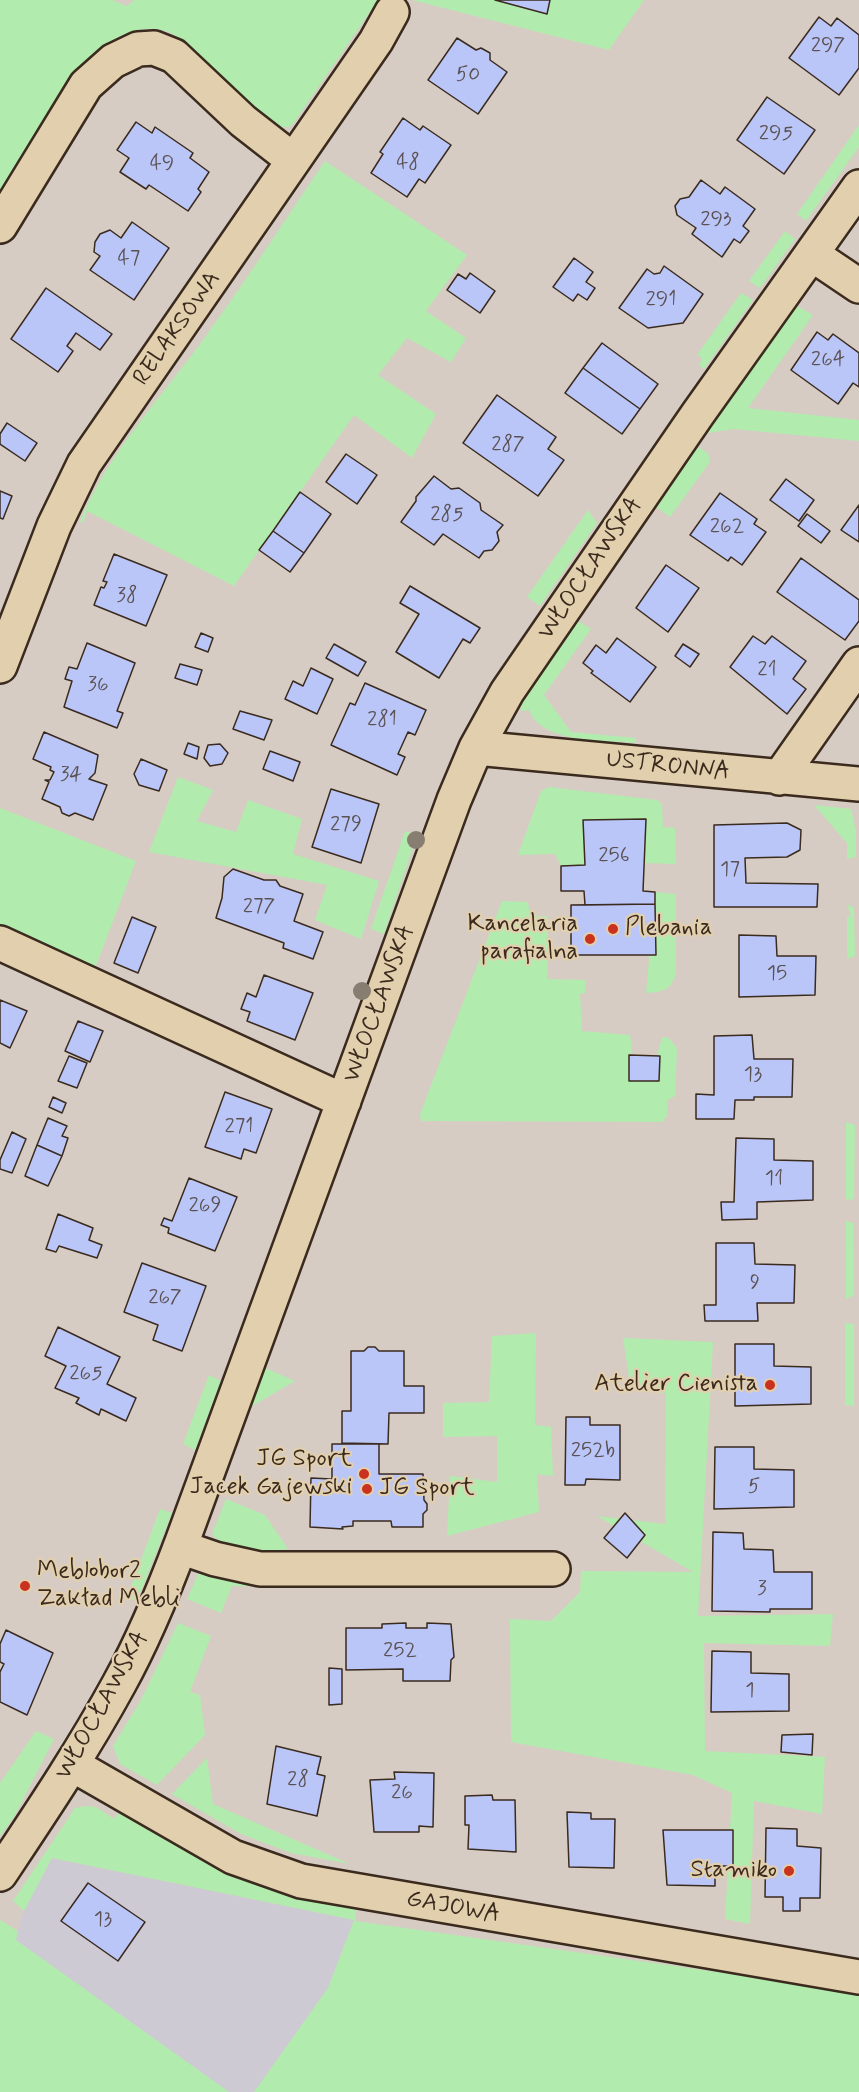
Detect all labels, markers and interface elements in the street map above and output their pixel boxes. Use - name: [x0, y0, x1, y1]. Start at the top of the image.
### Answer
- house number: 297: [811, 34, 845, 60]
- house number: 50: [456, 63, 480, 89]
- house number: 295: [759, 122, 793, 148]
- house number: 48: [396, 151, 420, 177]
- house number: 49: [150, 152, 174, 178]
- house number: 293: [700, 208, 732, 234]
- house number: 47: [118, 247, 140, 273]
- street label: RELAKSOWA: [128, 266, 228, 392]
- house number: 291: [646, 288, 676, 314]
- house number: 264: [811, 348, 845, 374]
- house number: 287: [491, 433, 525, 459]
- street label: WŁOCŁAWSKA: [533, 492, 649, 646]
- house number: 285: [430, 503, 464, 529]
- house number: 262: [710, 515, 744, 541]
- house number: 38: [117, 584, 137, 610]
- house number: 21: [757, 658, 777, 684]
- house number: 36: [87, 673, 109, 699]
- house number: 281: [367, 708, 397, 734]
- street label: USTRONNA: [605, 746, 731, 788]
- house number: 34: [60, 763, 82, 789]
- house number: 279: [330, 813, 362, 839]
- house number: 256: [598, 844, 630, 870]
- house number: 17: [720, 858, 740, 884]
- house number: 277: [243, 895, 275, 921]
- place label: Kancelaria parafialna: [468, 911, 578, 967]
- place label: Plebania: [625, 915, 712, 943]
- street label: WŁOCŁAWSKA: [338, 921, 422, 1087]
- marker: Plebania: [606, 922, 620, 936]
- marker: Kancelaria parafialna: [583, 932, 597, 946]
- house number: 15: [767, 962, 787, 988]
- house number: 13: [744, 1063, 762, 1089]
- house number: 271: [224, 1115, 254, 1141]
- house number: 11: [765, 1167, 783, 1193]
- house number: 269: [189, 1194, 221, 1220]
- house number: 9: [750, 1271, 760, 1297]
- house number: 267: [148, 1286, 182, 1312]
- house number: 265: [69, 1362, 103, 1388]
- place label: Atelier Cienista: [594, 1371, 758, 1399]
- marker: Atelier Cienista: [763, 1378, 777, 1392]
- house number: 252b: [571, 1439, 615, 1465]
- place label: JG Sport Jacek Gajewski: [189, 1446, 352, 1502]
- marker: JG Sport Jacek Gajewski: [357, 1467, 371, 1481]
- place label: JG Sport: [379, 1475, 475, 1503]
- house number: 5: [748, 1475, 760, 1501]
- marker: JG Sport: [360, 1482, 374, 1496]
- place label: Meblobor2 Zakład Mebli: [37, 1558, 180, 1614]
- house number: 3: [757, 1577, 767, 1603]
- marker: Meblobor2 Zakład Mebli: [18, 1579, 32, 1593]
- street label: WŁOCŁAWSKA: [50, 1627, 156, 1785]
- house number: 252: [383, 1639, 417, 1665]
- house number: 1: [745, 1679, 755, 1705]
- house number: 28: [287, 1768, 309, 1794]
- house number: 26: [391, 1781, 413, 1807]
- place label: Stamiko: [690, 1857, 777, 1885]
- marker: Stamiko: [782, 1864, 796, 1878]
- street label: GAJOWA: [404, 1886, 502, 1930]
- house number: 13: [94, 1908, 112, 1934]

